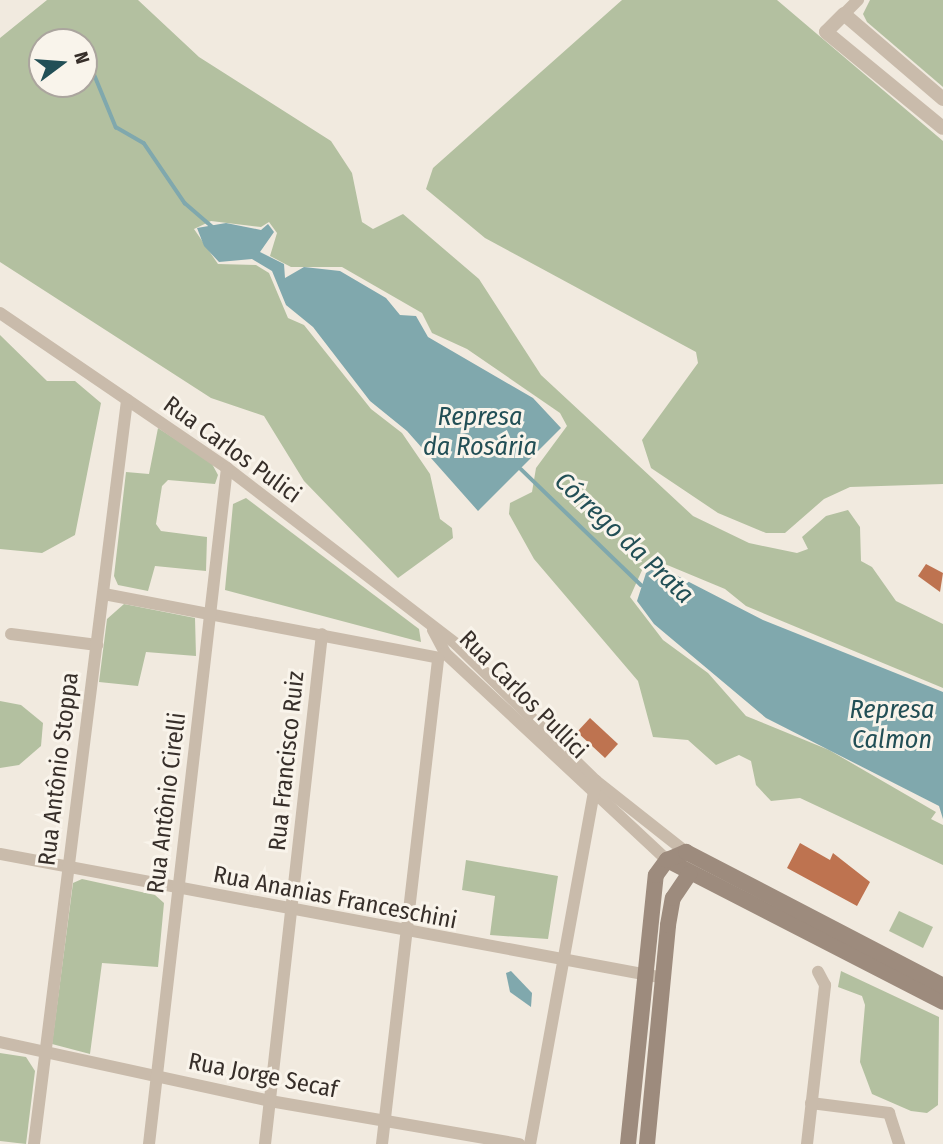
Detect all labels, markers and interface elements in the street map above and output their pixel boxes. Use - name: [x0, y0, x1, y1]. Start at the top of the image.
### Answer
- north arrow: [28, 28, 98, 98]
- text: N: [69, 49, 94, 66]
- street label: Rua Carlos Pulici: [158, 390, 306, 510]
- water label: Represa da Rosária: [423, 401, 537, 462]
- water label: Córrego da Prata: [548, 466, 700, 610]
- street label: Rua Carlos Pullici: [453, 625, 593, 765]
- street label: Rua Francisco Ruiz: [263, 670, 311, 852]
- street label: Rua Antônio Stoppa: [33, 671, 85, 867]
- water label: Represa Calmon: [850, 694, 934, 756]
- street label: Rua Antônio Cirelli: [142, 711, 192, 895]
- street label: Rua Ananias Franceschini: [211, 860, 459, 936]
- street label: Rua Jorge Secaf: [186, 1047, 340, 1105]

